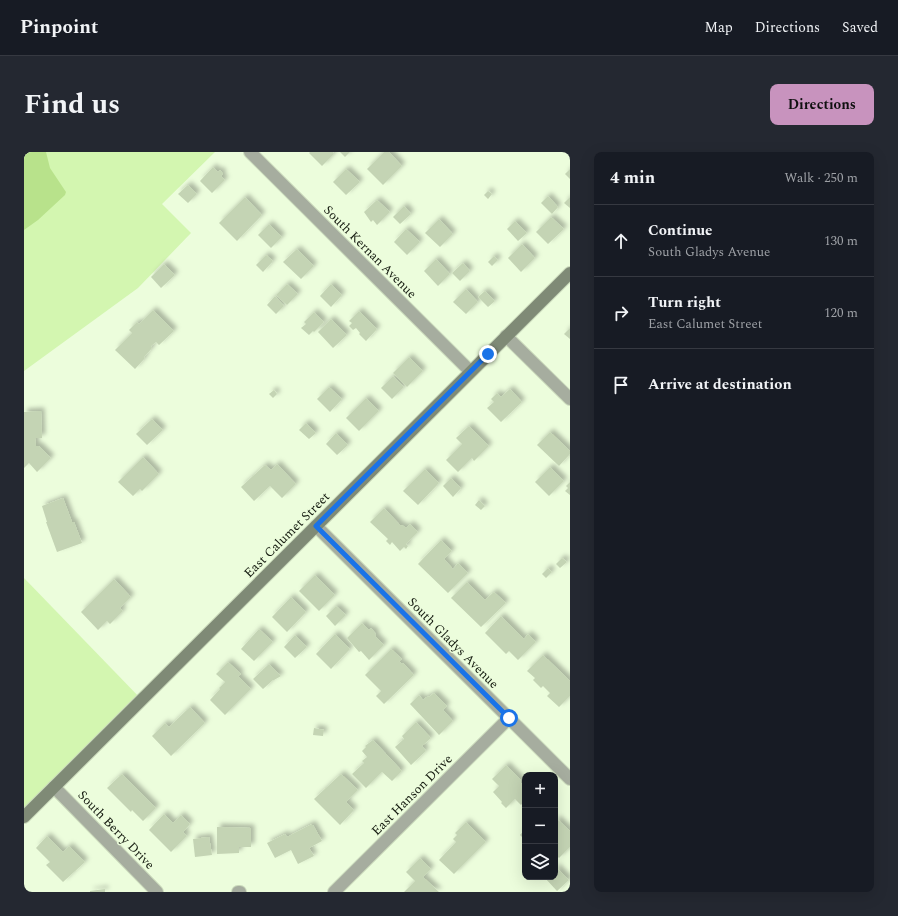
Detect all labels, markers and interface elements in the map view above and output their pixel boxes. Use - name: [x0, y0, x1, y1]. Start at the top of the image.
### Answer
- text: Pinpoint: [20, 13, 98, 42]
- text: Map: [705, 17, 733, 38]
- text: Directions: [755, 17, 820, 38]
- text: Saved: [842, 17, 878, 38]
- text: Find us: [24, 83, 120, 126]
- button: Directions: [770, 84, 874, 125]
- text: 4 min: [610, 165, 655, 191]
- text: Walk · 250 m: [784, 168, 858, 188]
- street label: South Kernan Avenue: [319, 201, 421, 303]
- text: Continue: [648, 219, 713, 242]
- icon: ahead: [610, 230, 632, 252]
- text: 130 m: [824, 231, 858, 251]
- text: South Gladys Avenue: [648, 242, 770, 262]
- text: Turn right: [648, 291, 721, 314]
- icon: right: [610, 302, 632, 324]
- text: 120 m: [824, 303, 858, 323]
- text: East Calumet Street: [648, 314, 762, 334]
- route end: [479, 345, 497, 363]
- text: Arrive at destination: [648, 373, 792, 396]
- icon: arrive: [610, 374, 632, 396]
- street label: East Calumet Street: [239, 487, 335, 583]
- street label: South Gladys Avenue: [403, 593, 503, 693]
- route start: [500, 709, 518, 727]
- street label: East Hanson Drive: [367, 750, 457, 840]
- map controls: [522, 772, 558, 880]
- button: +: [522, 772, 558, 808]
- street label: South Berry Drive: [73, 786, 159, 874]
- button: −: [522, 808, 558, 844]
- button: layers: [522, 844, 558, 880]

